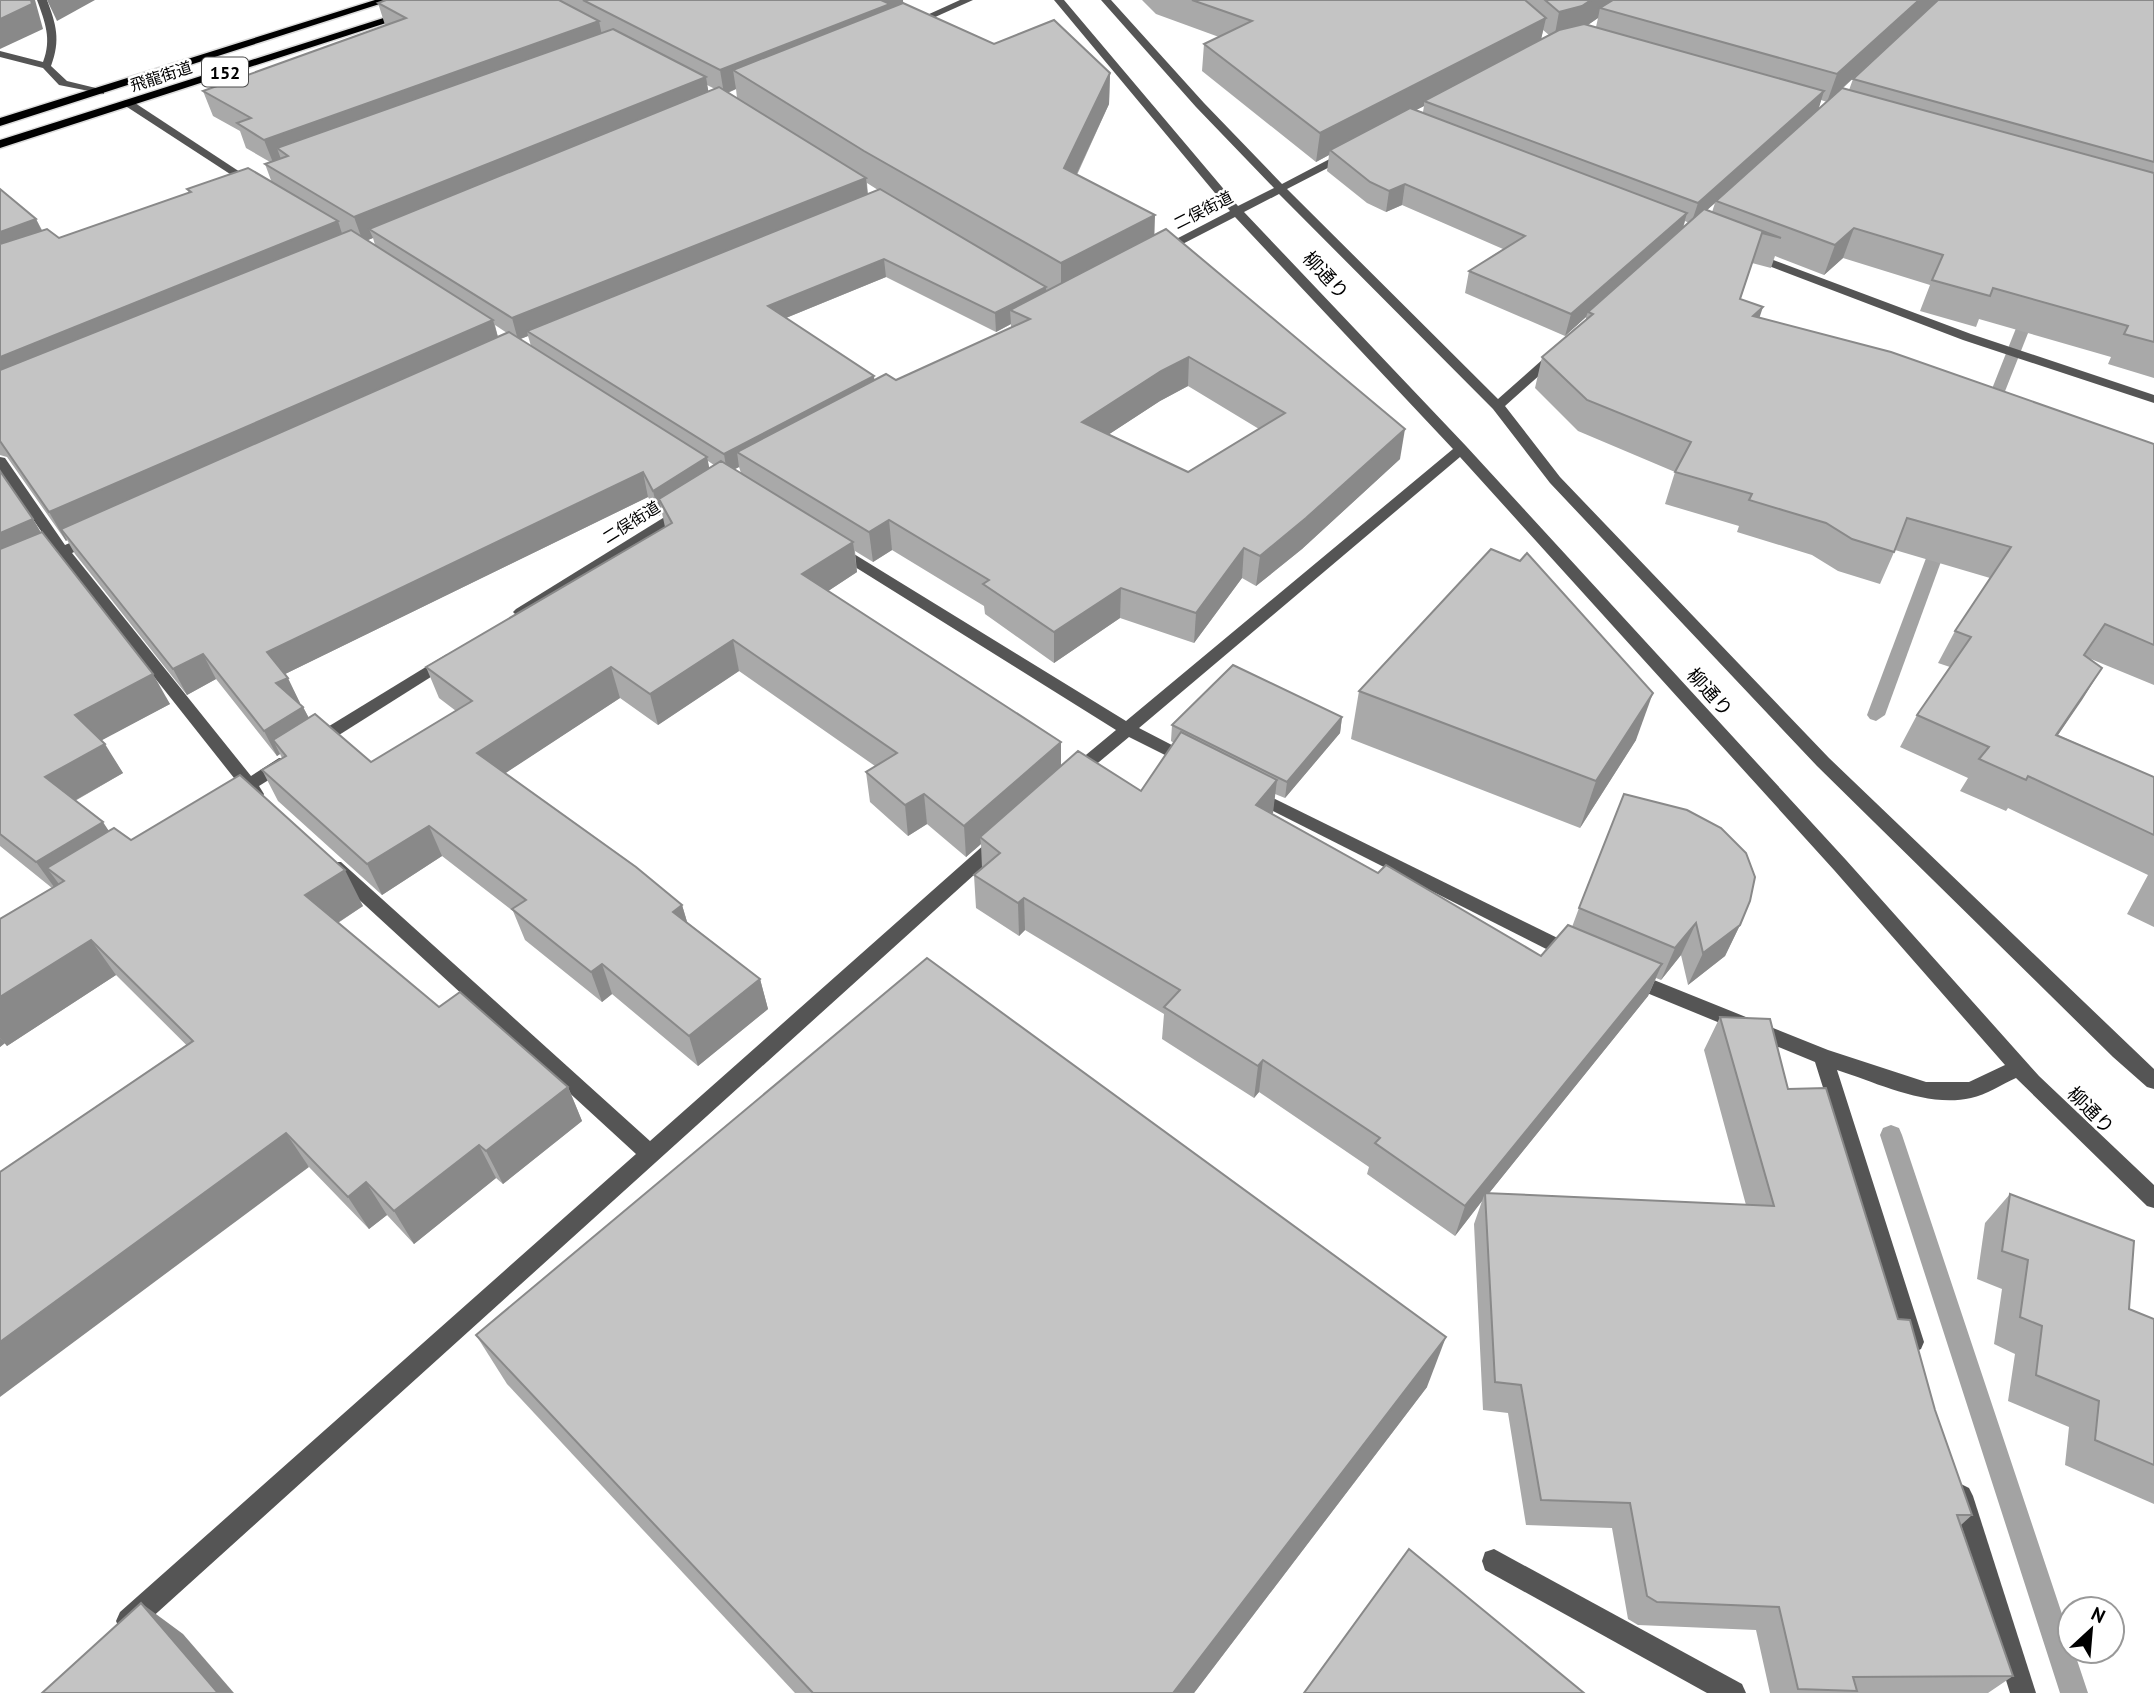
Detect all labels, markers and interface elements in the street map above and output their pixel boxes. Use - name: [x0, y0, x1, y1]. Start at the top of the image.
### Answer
- street label: 飛龍街道: [127, 57, 195, 95]
- road number: 152: [202, 58, 248, 86]
- street label: 二俣街道: [1170, 187, 1236, 233]
- street label: 柳通り: [1298, 246, 1354, 304]
- street label: 二俣街道: [599, 497, 663, 547]
- street label: 柳通り: [1682, 663, 1738, 721]
- street label: 柳通り: [2062, 1081, 2120, 1139]
- north arrow: [2056, 1595, 2126, 1665]
- text: N: [2088, 1601, 2109, 1628]

